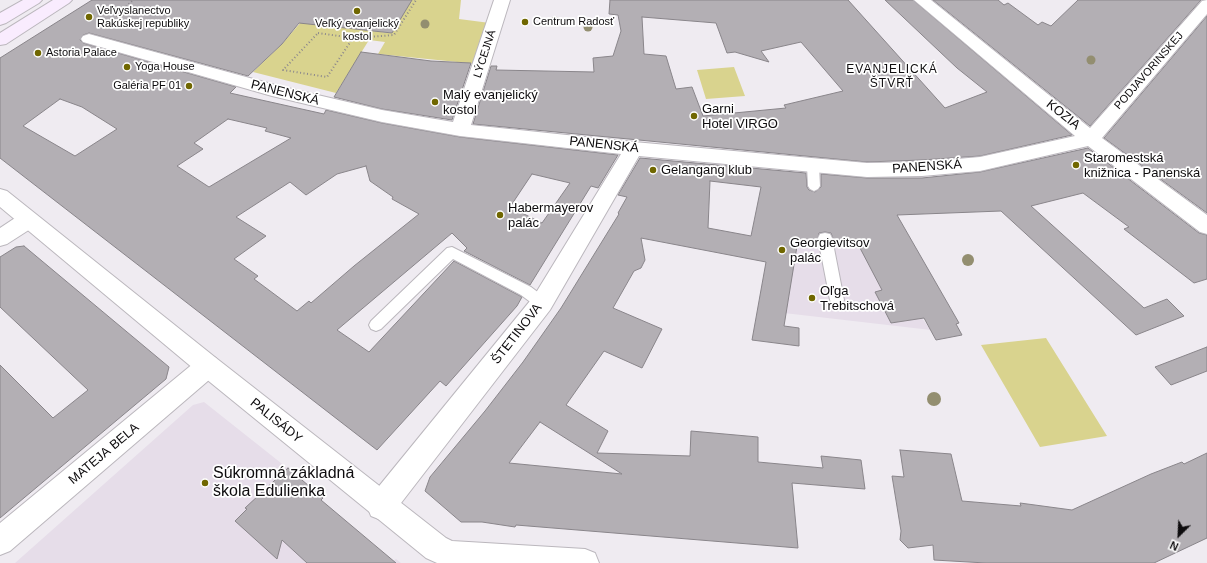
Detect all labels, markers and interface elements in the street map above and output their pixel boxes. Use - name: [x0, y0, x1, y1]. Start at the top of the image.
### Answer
- place label: Veľvyslanectvo Rakúskej republiky: [97, 4, 189, 30]
- marker: Veľký evanjelický kostol: [352, 6, 362, 16]
- marker: Veľvyslanectvo Rakúskej republiky: [84, 12, 94, 22]
- place label: Centrum Radosť: [533, 15, 614, 29]
- place label: Veľký evanjelický kostol: [315, 17, 399, 43]
- marker: Centrum Radosť: [520, 17, 530, 27]
- street label: LÝCEJNÁ: [471, 28, 499, 80]
- street label: PODJAVORINSKEJ: [1112, 30, 1186, 112]
- place label: Astoria Palace: [46, 46, 117, 60]
- marker: Astoria Palace: [33, 48, 43, 58]
- place label: Yoga House: [135, 60, 195, 74]
- marker: Yoga House: [122, 62, 132, 72]
- district label: EVANJELICKÁ ŠTVRŤ: [846, 63, 938, 91]
- street label: PANENSKÁ: [249, 77, 321, 109]
- place label: Galéria PF 01: [113, 79, 181, 93]
- marker: Galéria PF 01: [184, 81, 194, 91]
- place label: Malý evanjelický kostol: [443, 87, 538, 118]
- marker: Malý evanjelický kostol: [430, 97, 440, 107]
- street label: KOZIA: [1043, 97, 1083, 133]
- place label: Garni Hotel VIRGO: [702, 101, 778, 132]
- marker: Garni Hotel VIRGO: [689, 111, 699, 121]
- street label: PANENSKÁ: [568, 134, 640, 156]
- place label: Staromestská knižnica - Panenská: [1084, 150, 1200, 181]
- street label: PANENSKÁ: [892, 157, 962, 177]
- marker: Staromestská knižnica - Panenská: [1071, 160, 1081, 170]
- place label: Gelangang klub: [661, 162, 752, 178]
- marker: Gelangang klub: [648, 165, 658, 175]
- place label: Habermayerov palác: [508, 200, 593, 231]
- marker: Habermayerov palác: [495, 210, 505, 220]
- place label: Georgievitsov palác: [790, 235, 869, 266]
- marker: Georgievitsov palác: [777, 245, 787, 255]
- place label: Oľga Trebitschová: [820, 283, 894, 314]
- marker: Oľga Trebitschová: [807, 293, 817, 303]
- street label: ŠTETINOVA: [488, 301, 546, 367]
- street label: PALISÁDY: [247, 395, 305, 447]
- street label: MATEJA BELA: [66, 420, 142, 488]
- place label: Súkromná základná škola Edulienka: [213, 464, 354, 502]
- marker: Súkromná základná škola Edulienka: [200, 478, 210, 488]
- north arrow: [1159, 515, 1199, 555]
- text: N: [1168, 539, 1180, 553]

